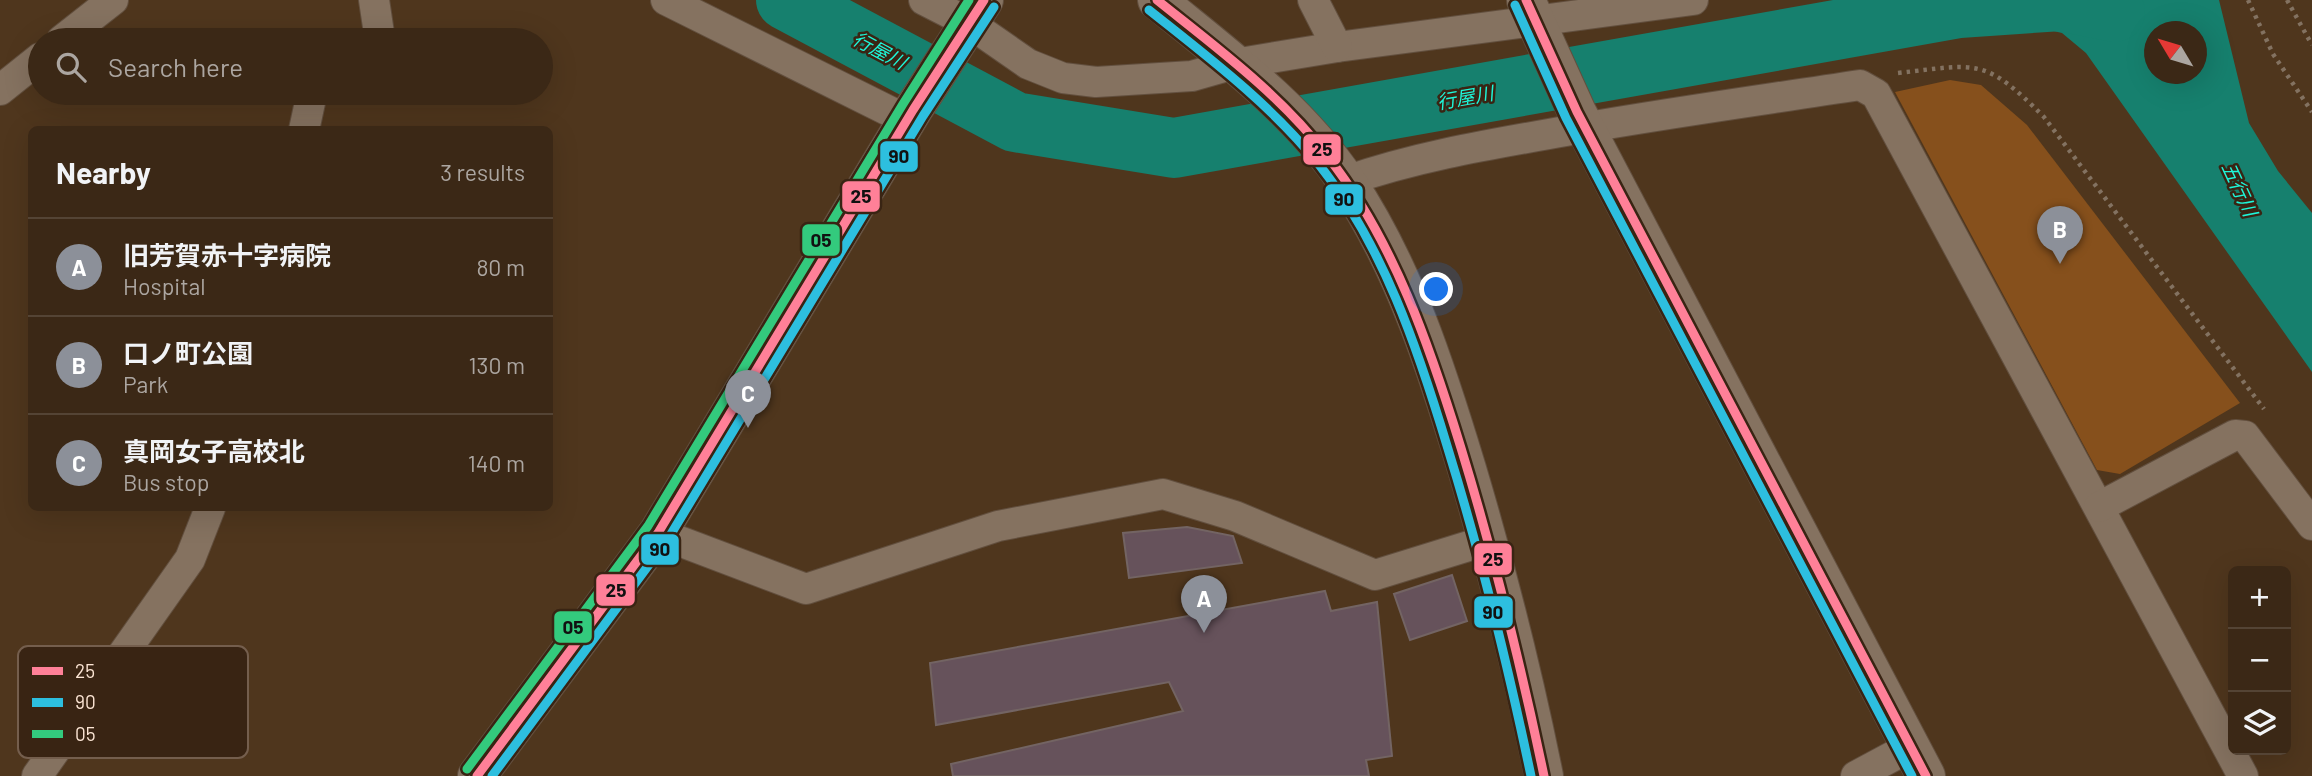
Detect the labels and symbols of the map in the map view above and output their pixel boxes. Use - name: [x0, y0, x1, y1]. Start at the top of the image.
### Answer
- north arrow: [2144, 21, 2207, 84]
- water label: 行屋川: [849, 26, 912, 74]
- water label: 行屋川: [1435, 80, 1497, 113]
- line badge: 25: [1302, 133, 1342, 166]
- text: 25: [1312, 137, 1332, 160]
- line badge: 90: [879, 140, 919, 173]
- text: 90: [889, 144, 909, 167]
- water label: 五行川: [2218, 158, 2263, 221]
- line badge: 25: [841, 180, 881, 213]
- line badge: 90: [1324, 183, 1364, 216]
- text: 25: [851, 184, 871, 207]
- text: 90: [1334, 187, 1354, 210]
- pin: B: [2037, 206, 2083, 264]
- line badge: 05: [801, 223, 841, 257]
- text: 05: [810, 228, 832, 251]
- your location: [1419, 272, 1453, 306]
- pin: C: [725, 370, 771, 428]
- line badge: 90: [640, 533, 680, 566]
- text: 90: [650, 537, 670, 560]
- line badge: 25: [1473, 542, 1513, 576]
- text: 25: [1483, 547, 1503, 570]
- line badge: 25: [595, 573, 636, 607]
- pin: A: [1181, 575, 1227, 633]
- text: 25: [606, 578, 626, 601]
- line badge: 90: [1473, 595, 1514, 629]
- text: 90: [1483, 600, 1503, 623]
- line badge: 05: [553, 610, 593, 644]
- text: 05: [562, 615, 584, 638]
- legend: [18, 646, 248, 758]
- text: 25: [75, 659, 95, 682]
- text: 90: [75, 690, 96, 713]
- text: 05: [75, 722, 96, 745]

